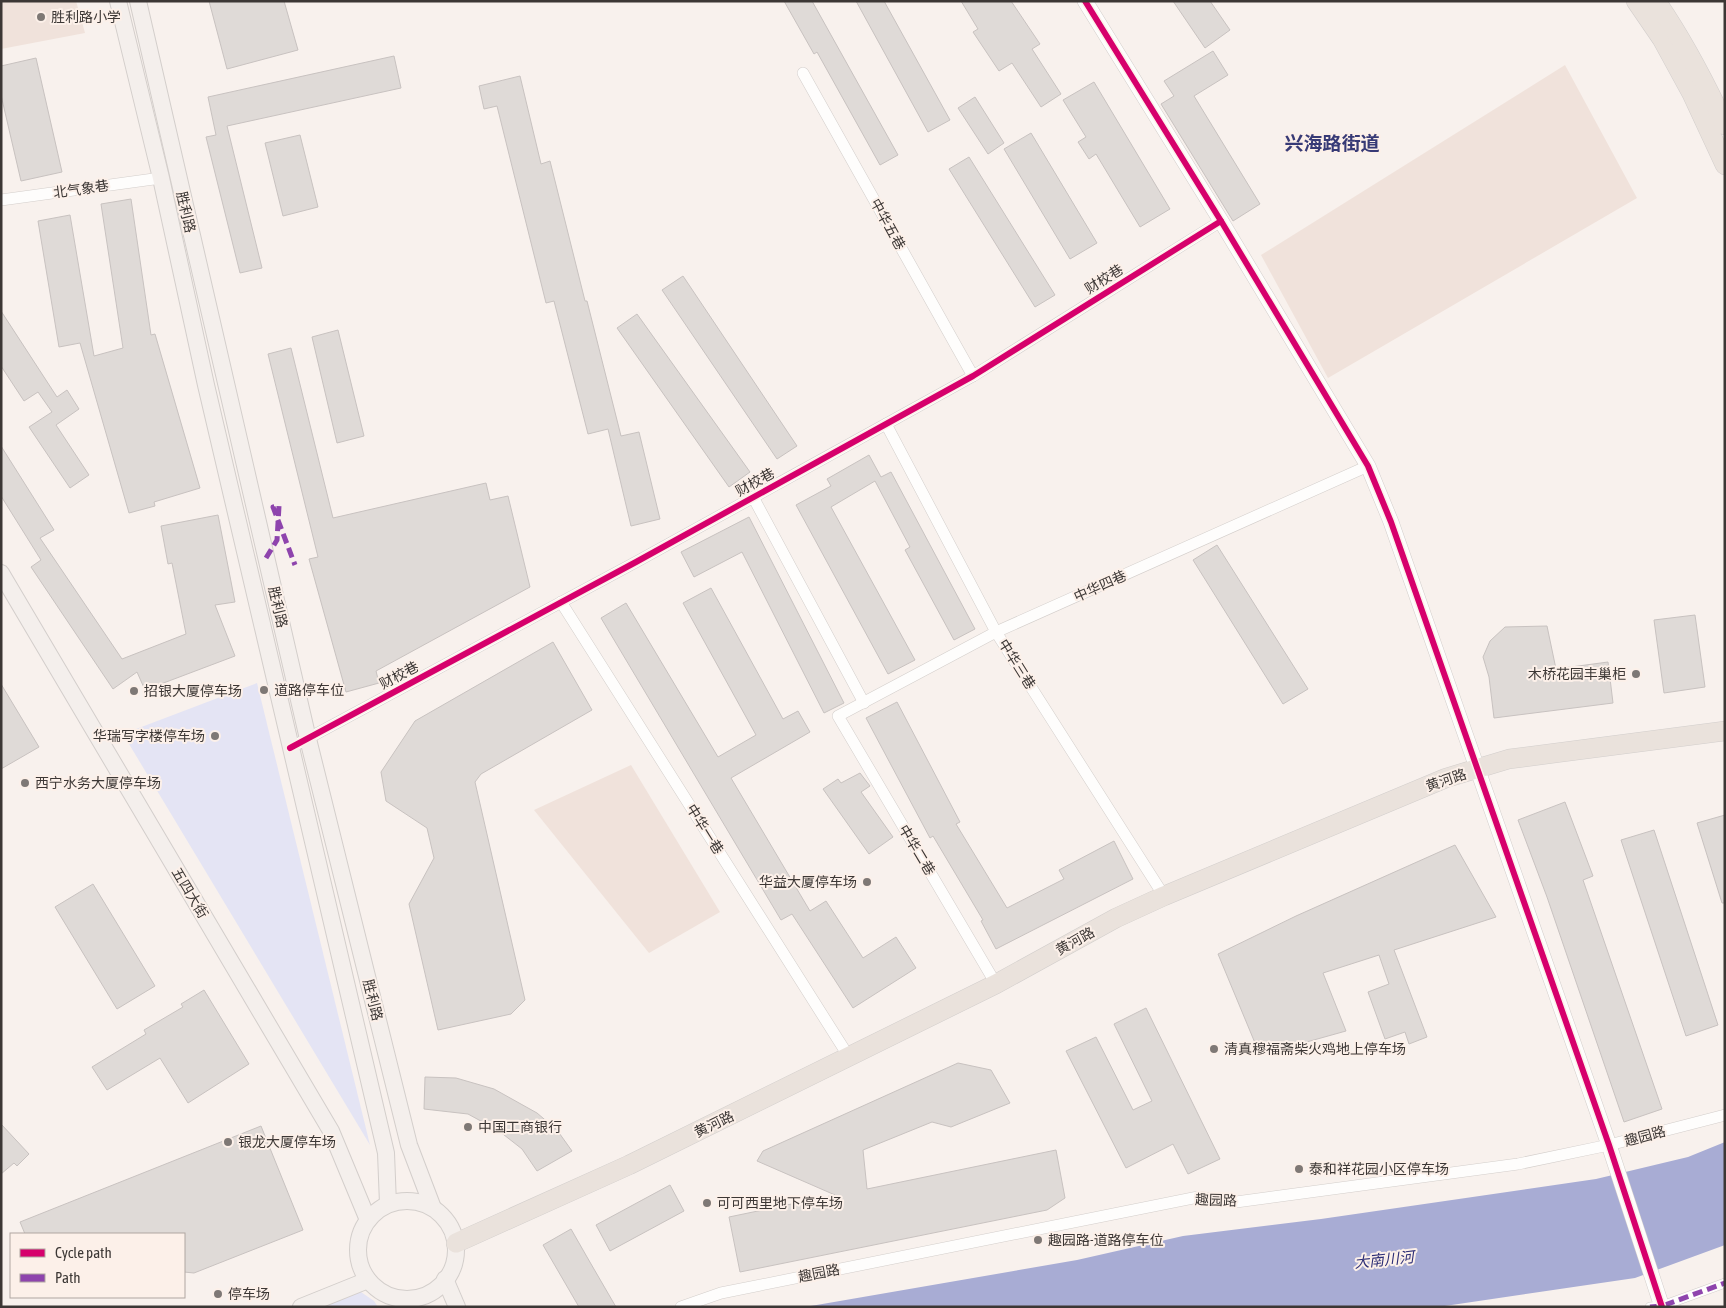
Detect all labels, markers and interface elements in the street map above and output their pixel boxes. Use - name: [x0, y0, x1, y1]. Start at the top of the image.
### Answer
- place label: 胜利路小学: [51, 9, 121, 25]
- marker: 胜利路小学: [35, 11, 47, 23]
- district label: 兴海路街道: [1284, 132, 1380, 154]
- street label: 北气象巷: [52, 177, 110, 201]
- street label: 胜利路: [173, 190, 199, 234]
- street label: 中华五巷: [867, 196, 909, 252]
- street label: 财校巷: [1082, 261, 1126, 297]
- street label: 财校巷: [733, 465, 777, 499]
- street label: 中华四巷: [1071, 567, 1129, 605]
- street label: 胜利路: [265, 585, 291, 629]
- street label: 中华三巷: [995, 636, 1039, 692]
- street label: 财校巷: [377, 658, 421, 692]
- place label: 木桥花园丰巢柜: [1528, 666, 1626, 682]
- marker: 木桥花园丰巢柜: [1630, 668, 1642, 680]
- place label: 道路停车位: [274, 682, 344, 698]
- place label: 招银大厦停车场: [144, 683, 242, 699]
- marker: 道路停车位: [258, 684, 270, 696]
- marker: 招银大厦停车场: [128, 685, 140, 697]
- place label: 华瑞写字楼停车场: [93, 728, 205, 744]
- marker: 华瑞写字楼停车场: [209, 730, 221, 742]
- street label: 黄河路: [1424, 766, 1468, 794]
- place label: 西宁水务大厦停车场: [35, 775, 161, 791]
- marker: 西宁水务大厦停车场: [19, 777, 31, 789]
- street label: 中华一巷: [683, 801, 727, 857]
- street label: 中华二巷: [896, 822, 938, 878]
- street label: 五四大街: [169, 865, 211, 921]
- place label: 华益大厦停车场: [759, 874, 857, 890]
- marker: 华益大厦停车场: [861, 876, 873, 888]
- street label: 黄河路: [1053, 924, 1097, 958]
- street label: 胜利路: [360, 978, 386, 1022]
- place label: 清真穆福斋柴火鸡地上停车场: [1224, 1041, 1406, 1057]
- marker: 清真穆福斋柴火鸡地上停车场: [1208, 1043, 1220, 1055]
- street label: 黄河路: [692, 1108, 736, 1140]
- place label: 中国工商银行: [478, 1119, 562, 1135]
- marker: 中国工商银行: [462, 1121, 474, 1133]
- street label: 趣园路: [1623, 1123, 1667, 1149]
- place label: 银龙大厦停车场: [238, 1134, 336, 1150]
- marker: 银龙大厦停车场: [222, 1136, 234, 1148]
- place label: 泰和祥花园小区停车场: [1309, 1161, 1449, 1177]
- marker: 泰和祥花园小区停车场: [1293, 1163, 1305, 1175]
- street label: 趣园路: [1195, 1191, 1237, 1209]
- place label: 可可西里地下停车场: [717, 1195, 843, 1211]
- marker: 可可西里地下停车场: [701, 1197, 713, 1209]
- place label: 趣园路-道路停车位: [1048, 1232, 1164, 1248]
- legend: [10, 1233, 185, 1298]
- marker: 趣园路-道路停车位: [1032, 1234, 1044, 1246]
- text: Cycle path: [55, 1244, 112, 1261]
- water label: 大南川河: [1353, 1248, 1418, 1271]
- street label: 趣园路: [797, 1261, 841, 1285]
- text: Path: [55, 1269, 81, 1286]
- place label: 停车场: [228, 1286, 270, 1302]
- marker: 停车场: [212, 1288, 224, 1300]

